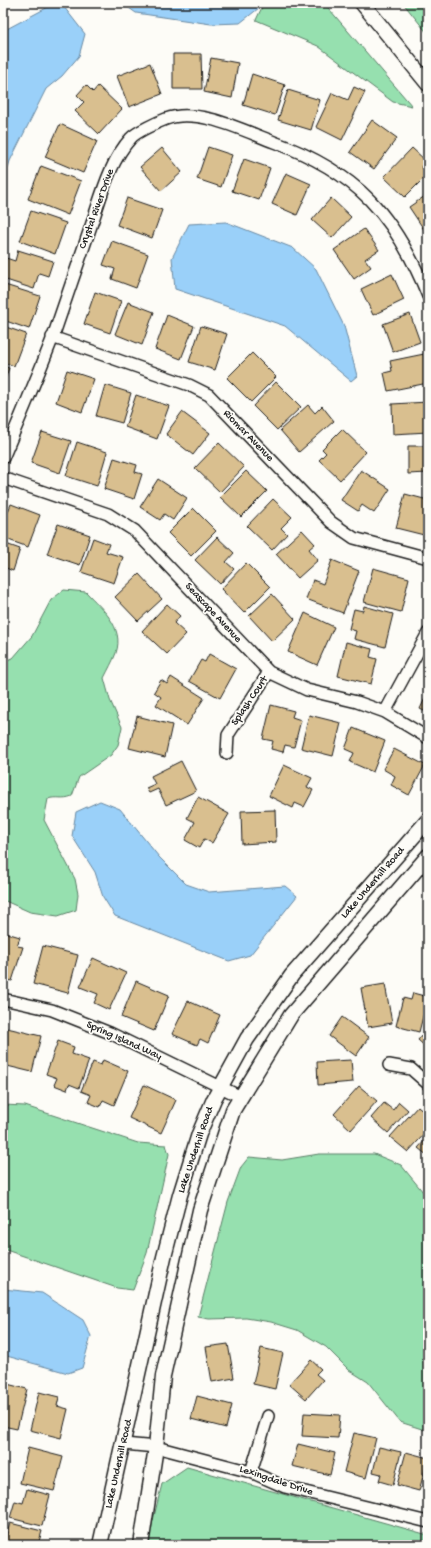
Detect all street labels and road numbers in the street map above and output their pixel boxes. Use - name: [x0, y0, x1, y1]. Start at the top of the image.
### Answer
- street label: Crystal River Drive: [77, 167, 117, 251]
- street label: Riomar Avenue: [220, 408, 276, 465]
- street label: Seascape Avenue: [182, 581, 244, 646]
- street label: Splash Court: [229, 673, 272, 728]
- street label: Lake Underhill Road: [339, 844, 408, 921]
- street label: Spring Island Way: [84, 1019, 164, 1063]
- street label: Lake Underhill Road: [176, 1104, 217, 1195]
- street label: Lake Underhill Road: [103, 1417, 135, 1510]
- street label: Lexingdale Drive: [238, 1463, 315, 1499]

